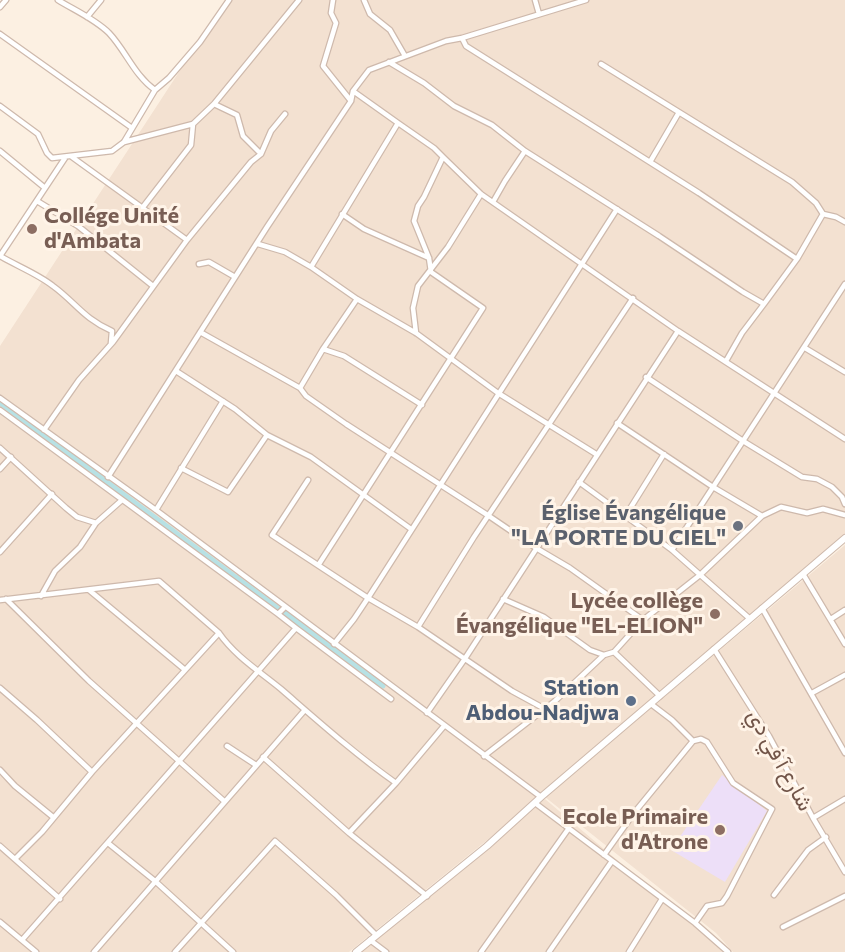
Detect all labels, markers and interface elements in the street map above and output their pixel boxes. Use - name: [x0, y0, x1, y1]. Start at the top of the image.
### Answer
- place label: Collége Unité d'Ambata: [44, 203, 179, 254]
- marker: Collége Unité d'Ambata: [25, 222, 39, 236]
- place label: Église Évangélique "LA PORTE DU CIEL": [511, 500, 726, 552]
- marker: Église Évangélique "LA PORTE DU CIEL": [731, 519, 745, 533]
- place label: Lycée collège Évangélique "EL-ELION": [456, 588, 703, 640]
- marker: Lycée collège Évangélique "EL-ELION": [708, 607, 722, 621]
- place label: Station Abdou-Nadjwa: [466, 675, 619, 726]
- marker: Station Abdou-Nadjwa: [624, 694, 638, 708]
- street label: شارع آ في دي: [741, 704, 819, 816]
- place label: Ecole Primaire d'Atrone: [563, 804, 708, 855]
- marker: Ecole Primaire d'Atrone: [713, 823, 727, 837]

